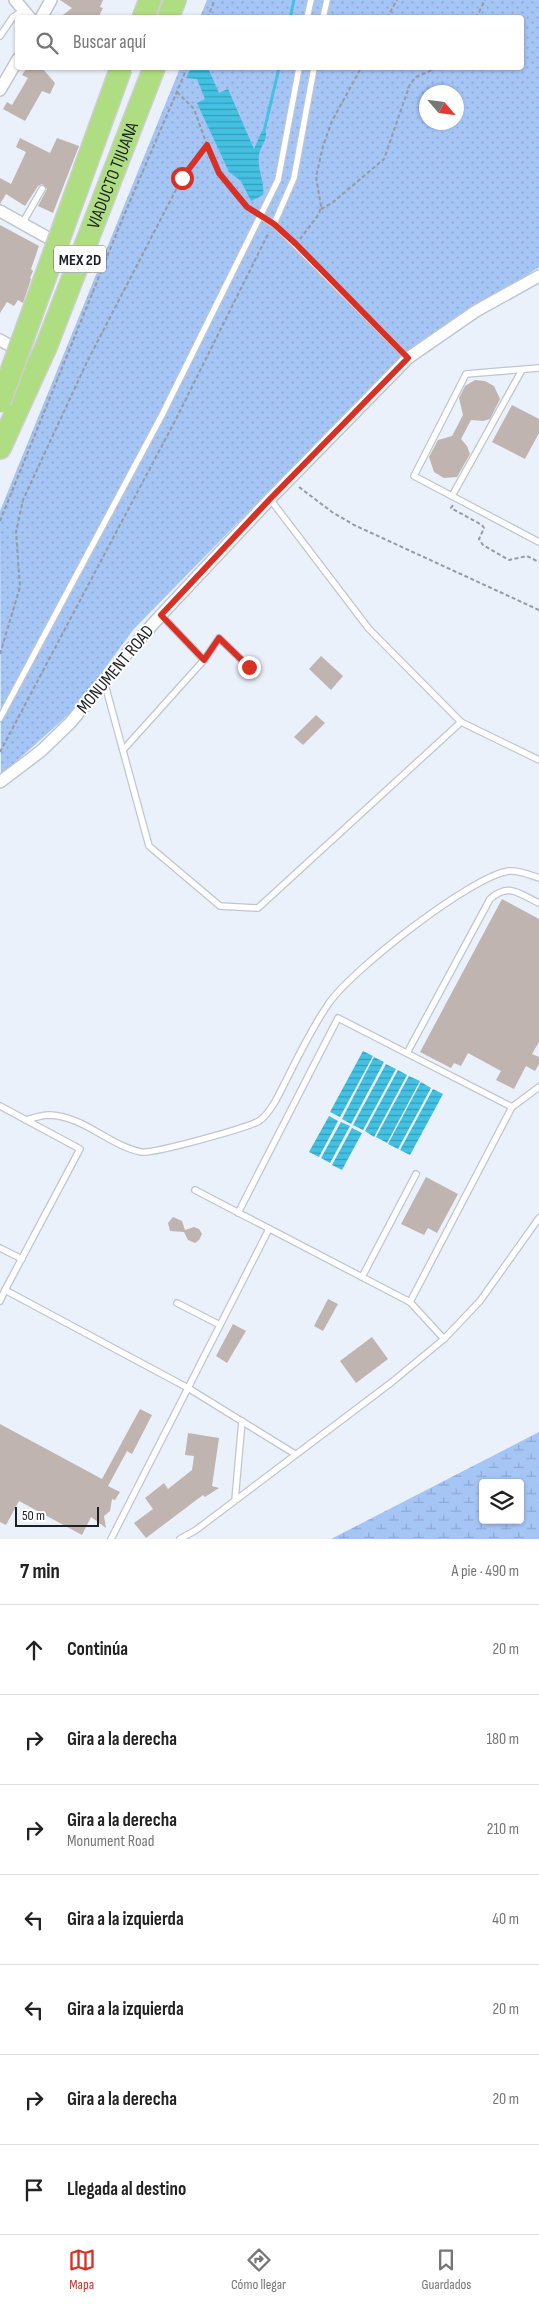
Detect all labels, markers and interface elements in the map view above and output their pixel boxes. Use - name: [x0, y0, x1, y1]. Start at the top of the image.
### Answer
- search box: [15, 15, 524, 70]
- icon: search: [33, 29, 61, 57]
- text: Buscar aquí: [73, 31, 146, 54]
- north arrow: [419, 85, 464, 130]
- street label: VIADUCTO TIJUANA: [83, 119, 143, 232]
- route start: [171, 167, 194, 190]
- road number: MEX 2D: [54, 245, 106, 272]
- street label: MONUMENT ROAD: [72, 621, 158, 718]
- route end: [238, 656, 261, 679]
- map controls: [479, 1479, 524, 1524]
- button: layers: [479, 1479, 524, 1524]
- scale bar: [15, 1504, 99, 1527]
- text: 50 m: [22, 1507, 45, 1524]
- text: 7 min: [20, 1559, 60, 1584]
- text: A pie · 490 m: [452, 1562, 519, 1581]
- icon: ahead: [20, 1636, 48, 1664]
- text: Continúa: [67, 1638, 128, 1661]
- text: 20 m: [492, 1640, 519, 1659]
- icon: right: [20, 1726, 48, 1754]
- text: Gira a la derecha: [67, 1728, 177, 1751]
- text: 180 m: [486, 1730, 519, 1749]
- text: Gira a la derecha: [67, 1809, 177, 1832]
- icon: right: [20, 1816, 48, 1844]
- text: 210 m: [487, 1820, 519, 1839]
- text: Monument Road: [67, 1832, 154, 1851]
- icon: left: [20, 1906, 48, 1934]
- text: Gira a la izquierda: [67, 1908, 184, 1931]
- text: 40 m: [492, 1910, 519, 1929]
- icon: left: [20, 1996, 48, 2024]
- text: Gira a la izquierda: [67, 1998, 184, 2021]
- text: 20 m: [492, 2000, 519, 2019]
- icon: right: [20, 2086, 48, 2114]
- text: Gira a la derecha: [67, 2088, 177, 2111]
- text: 20 m: [492, 2090, 519, 2109]
- icon: arrive: [20, 2176, 48, 2204]
- text: Llegada al destino: [67, 2178, 186, 2201]
- tab: Mapa: [68, 2246, 96, 2293]
- tab: Cómo llegar: [231, 2246, 286, 2293]
- tab: Guardados: [421, 2246, 471, 2293]

